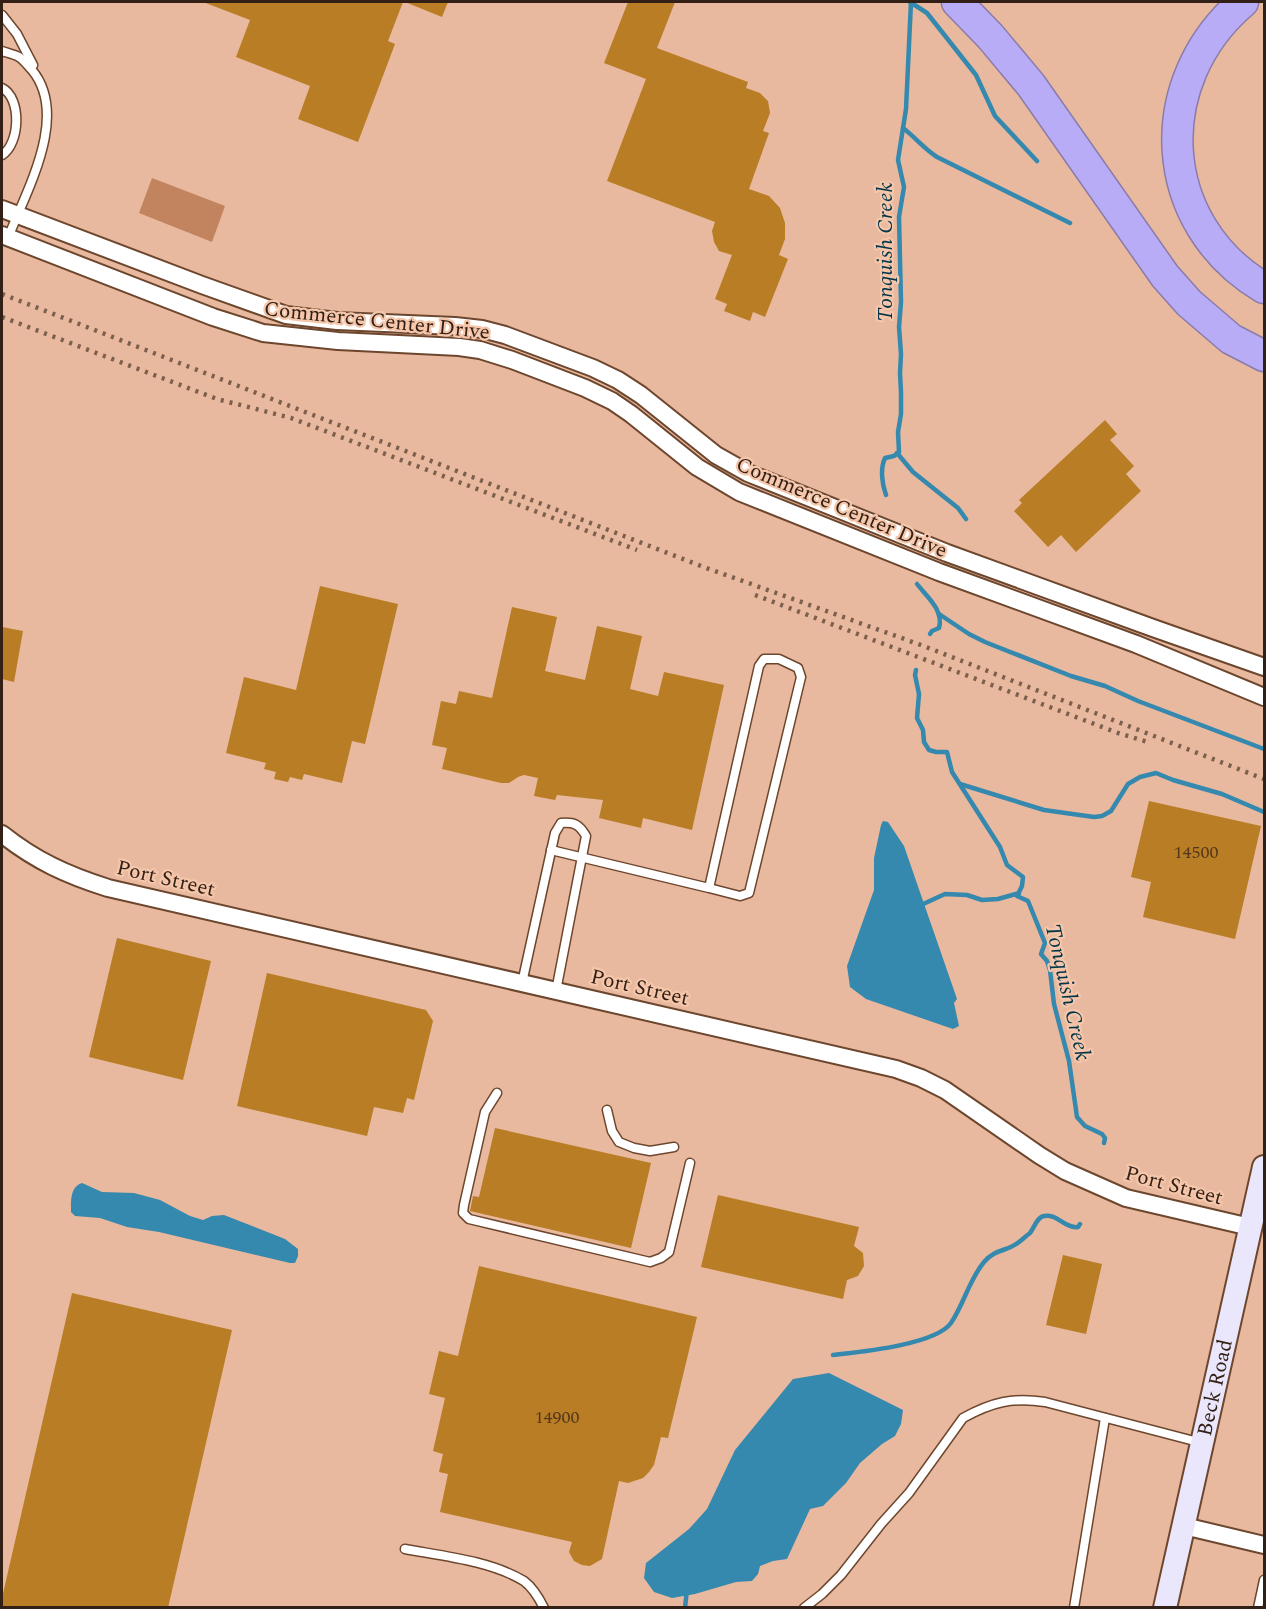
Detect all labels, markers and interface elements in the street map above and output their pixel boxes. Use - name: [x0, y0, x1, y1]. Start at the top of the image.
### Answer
- water label: Tonquish Creek: [869, 182, 902, 322]
- street label: Commerce Center Drive: [262, 293, 491, 349]
- street label: Commerce Center Drive: [731, 449, 952, 567]
- house number: 14500: [1174, 839, 1219, 866]
- street label: Port Street: [113, 852, 218, 906]
- water label: Tonquish Creek: [1036, 921, 1099, 1064]
- street label: Port Street: [587, 961, 692, 1015]
- street label: Port Street: [1121, 1158, 1226, 1214]
- street label: Beck Road: [1189, 1336, 1242, 1439]
- house number: 14900: [535, 1404, 580, 1431]

